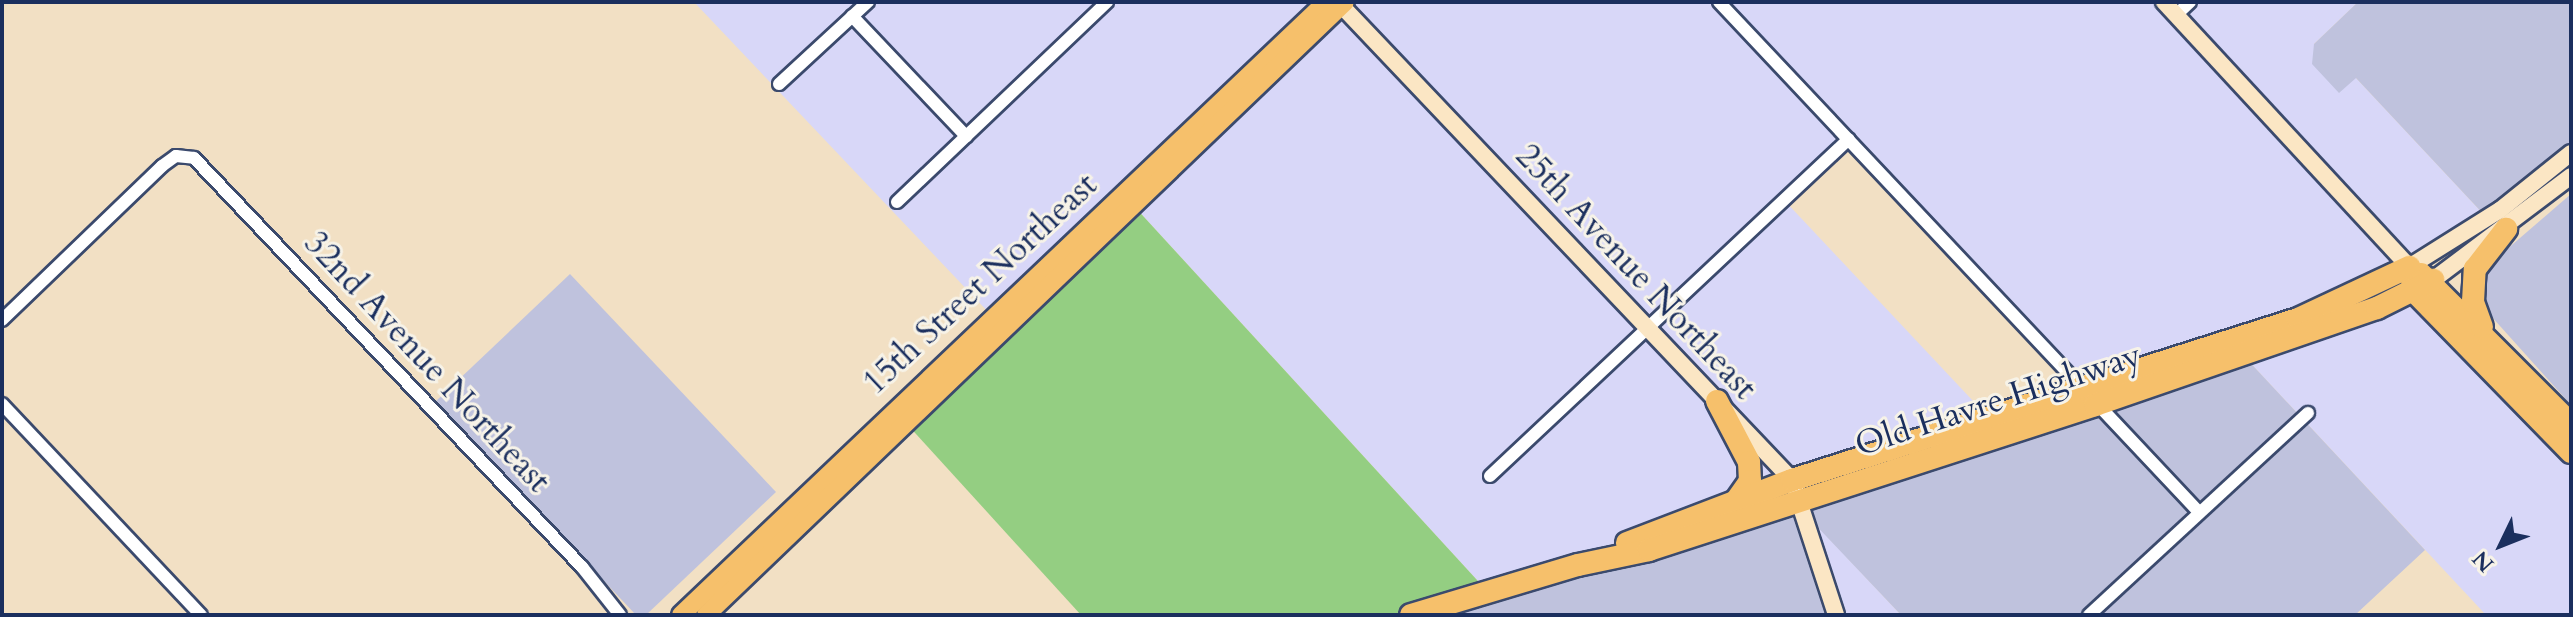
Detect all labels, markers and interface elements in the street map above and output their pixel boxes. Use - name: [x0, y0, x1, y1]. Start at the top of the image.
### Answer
- street label: 25th Avenue Northeast: [1507, 136, 1765, 408]
- street label: 15th Street Northeast: [854, 165, 1106, 403]
- street label: 32nd Avenue Northeast: [295, 223, 559, 501]
- street label: Old Havre Highway: [1850, 335, 2146, 465]
- north arrow: [2461, 505, 2541, 585]
- text: N: [2466, 544, 2501, 579]

